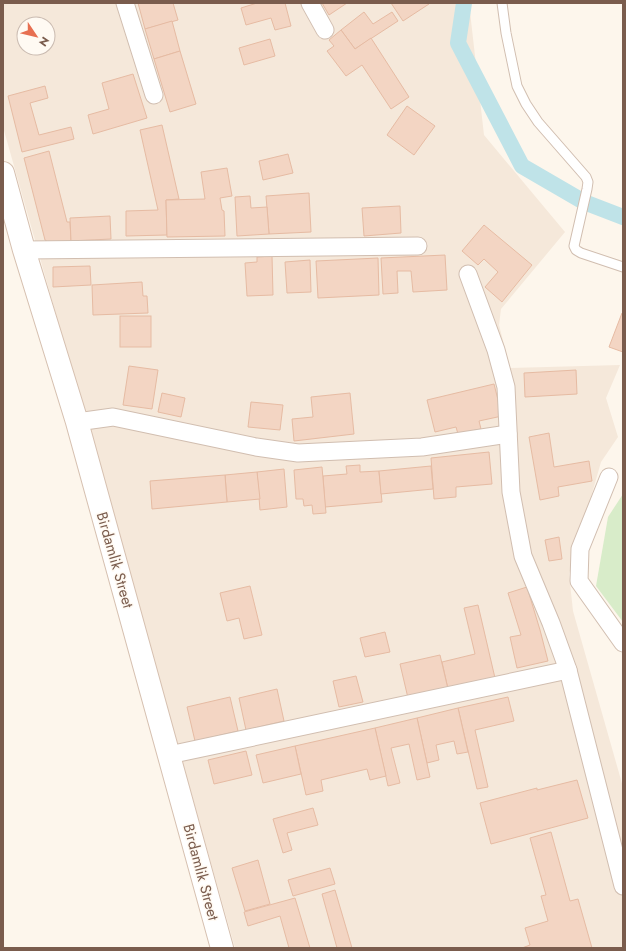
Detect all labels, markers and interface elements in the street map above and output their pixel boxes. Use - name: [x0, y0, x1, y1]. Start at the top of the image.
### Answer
- north arrow: [16, 16, 56, 56]
- text: N: [35, 34, 53, 50]
- street label: Birdamlik Street: [91, 509, 139, 611]
- street label: Birdamlik Street: [178, 821, 225, 923]

